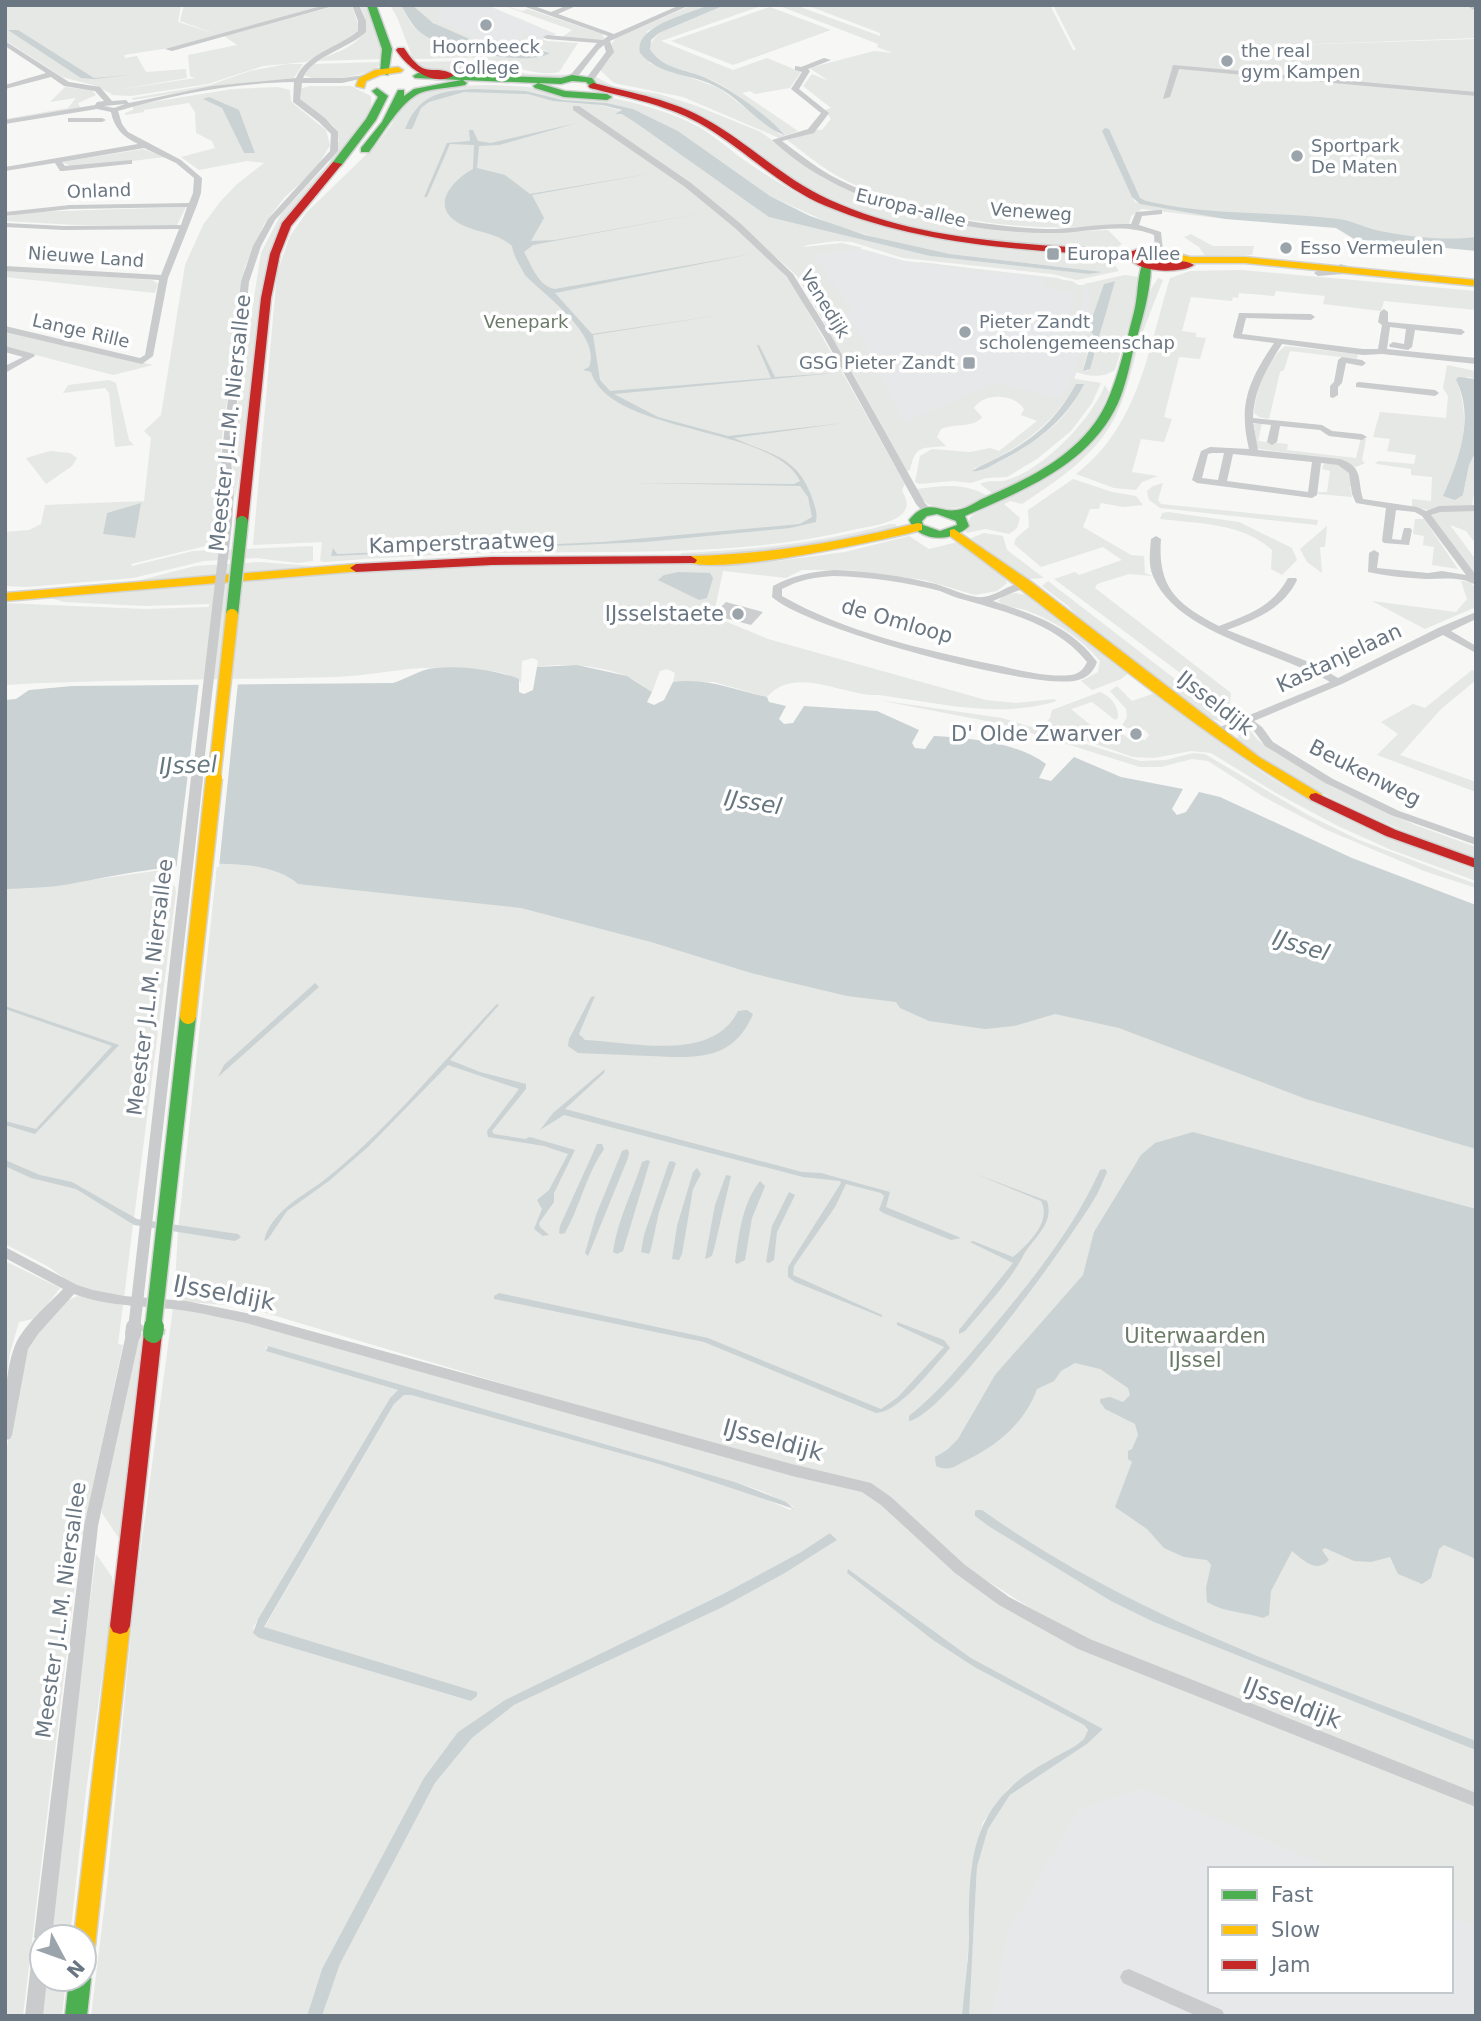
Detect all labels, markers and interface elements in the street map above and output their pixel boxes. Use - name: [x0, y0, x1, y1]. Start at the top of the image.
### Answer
- marker: Hoornbeeck College: [478, 17, 494, 33]
- place label: Hoornbeeck College: [432, 36, 541, 78]
- place label: the real gym Kampen: [1241, 40, 1360, 82]
- marker: the real gym Kampen: [1219, 53, 1235, 69]
- place label: Sportpark De Maten: [1311, 135, 1400, 177]
- marker: Sportpark De Maten: [1289, 148, 1305, 164]
- street label: Onland: [66, 179, 132, 202]
- street label: Europa-allee: [854, 184, 968, 231]
- street label: Veneweg: [990, 198, 1073, 225]
- place label: Esso Vermeulen: [1300, 237, 1443, 258]
- marker: Esso Vermeulen: [1278, 240, 1294, 256]
- street label: Nieuwe Land: [27, 242, 145, 271]
- place label: Europa Allee: [1067, 243, 1180, 264]
- marker: Europa Allee: [1045, 246, 1061, 262]
- street label: Venedijk: [796, 266, 855, 342]
- street label: Meester J.L.M. Niersallee: [205, 293, 255, 553]
- street label: Lange Rille: [30, 309, 132, 352]
- park label: Venepark: [484, 311, 569, 332]
- place label: Pieter Zandt scholengemeenschap: [979, 311, 1175, 353]
- marker: Pieter Zandt scholengemeenschap: [957, 324, 973, 340]
- place label: GSG Pieter Zandt: [799, 352, 955, 373]
- marker: GSG Pieter Zandt: [961, 355, 977, 371]
- street label: Kamperstraatweg: [368, 528, 556, 558]
- street label: de Omloop: [839, 594, 955, 648]
- place label: IJsselstaete: [605, 602, 724, 626]
- marker: IJsselstaete: [730, 606, 746, 622]
- street label: Kastanjelaan: [1273, 619, 1405, 697]
- street label: IJsseldijk: [1172, 666, 1259, 741]
- place label: D' Olde Zwarver: [951, 722, 1122, 746]
- marker: D' Olde Zwarver: [1128, 726, 1144, 742]
- street label: Beukenweg: [1305, 735, 1425, 811]
- water label: IJssel: [159, 751, 218, 779]
- water label: IJssel: [722, 785, 784, 819]
- street label: Meester J.L.M. Niersallee: [122, 857, 178, 1117]
- water label: IJssel: [1269, 924, 1333, 966]
- street label: IJsseldijk: [171, 1269, 277, 1317]
- park label: Uiterwaarden IJssel: [1124, 1324, 1266, 1372]
- street label: IJsseldijk: [720, 1413, 826, 1467]
- street label: Meester J.L.M. Niersallee: [31, 1480, 91, 1740]
- street label: IJsseldijk: [1239, 1671, 1345, 1735]
- legend: [1208, 1867, 1453, 1993]
- text: Fast: [1271, 1883, 1313, 1907]
- text: Slow: [1271, 1918, 1320, 1942]
- north arrow: [28, 1923, 98, 1993]
- text: Jam: [1269, 1953, 1311, 1977]
- text: N: [62, 1956, 89, 1982]

